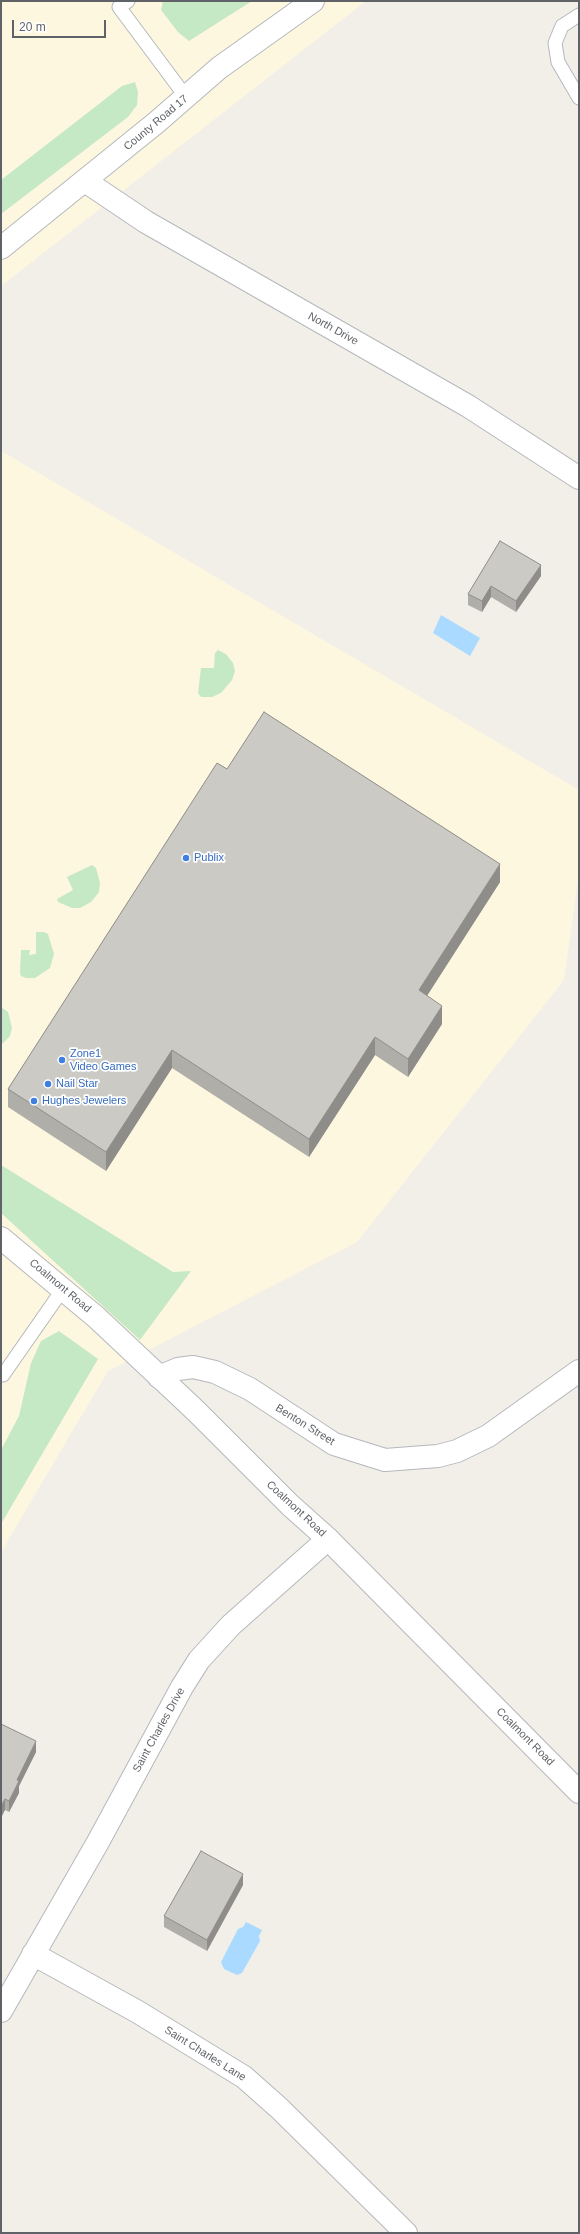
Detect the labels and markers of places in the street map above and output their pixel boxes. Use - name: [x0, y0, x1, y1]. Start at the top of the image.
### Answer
- place label: Publix: [194, 851, 224, 865]
- marker: Publix: [181, 853, 191, 863]
- place label: Zone1 Video Games: [70, 1047, 136, 1073]
- marker: Zone1 Video Games: [57, 1055, 67, 1065]
- place label: Nail Star: [56, 1077, 98, 1091]
- marker: Nail Star: [43, 1079, 53, 1089]
- place label: Hughes Jewelers: [42, 1094, 126, 1108]
- marker: Hughes Jewelers: [29, 1096, 39, 1106]

